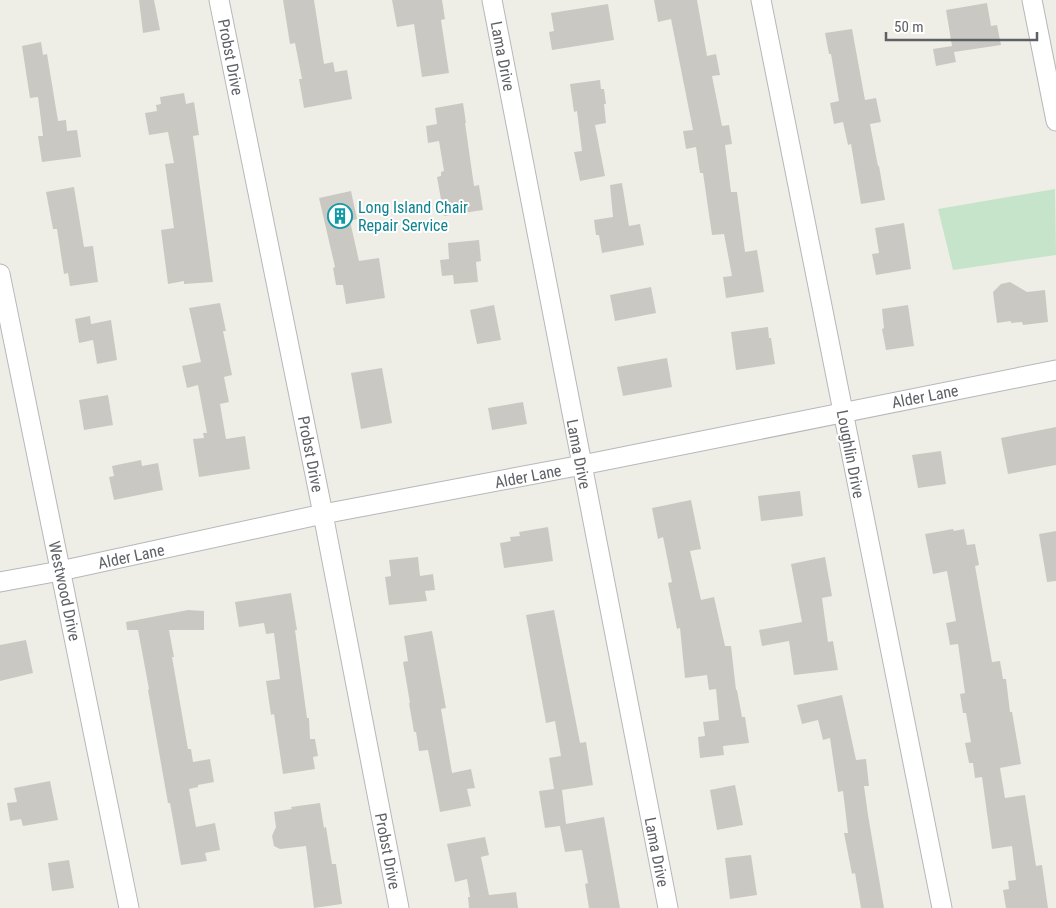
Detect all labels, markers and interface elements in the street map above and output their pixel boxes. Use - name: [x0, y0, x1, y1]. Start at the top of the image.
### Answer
- scale bar: [886, 10, 1037, 42]
- street label: Probst Drive: [214, 17, 247, 97]
- text: 50 m: [894, 18, 924, 36]
- street label: Lama Drive: [486, 20, 519, 93]
- place label: Long Island Chair Repair Service: [358, 198, 468, 235]
- building icon: Long Island Chair Repair Service: [327, 203, 353, 229]
- street label: Alder Lane: [890, 381, 960, 412]
- street label: Loughlin Drive: [833, 408, 868, 500]
- street label: Probst Drive: [294, 414, 327, 494]
- street label: Lama Drive: [562, 418, 595, 491]
- street label: Alder Lane: [493, 461, 563, 492]
- street label: Westwood Drive: [45, 540, 84, 643]
- street label: Alder Lane: [96, 540, 166, 573]
- street label: Probst Drive: [371, 811, 404, 891]
- street label: Lama Drive: [640, 816, 673, 889]

